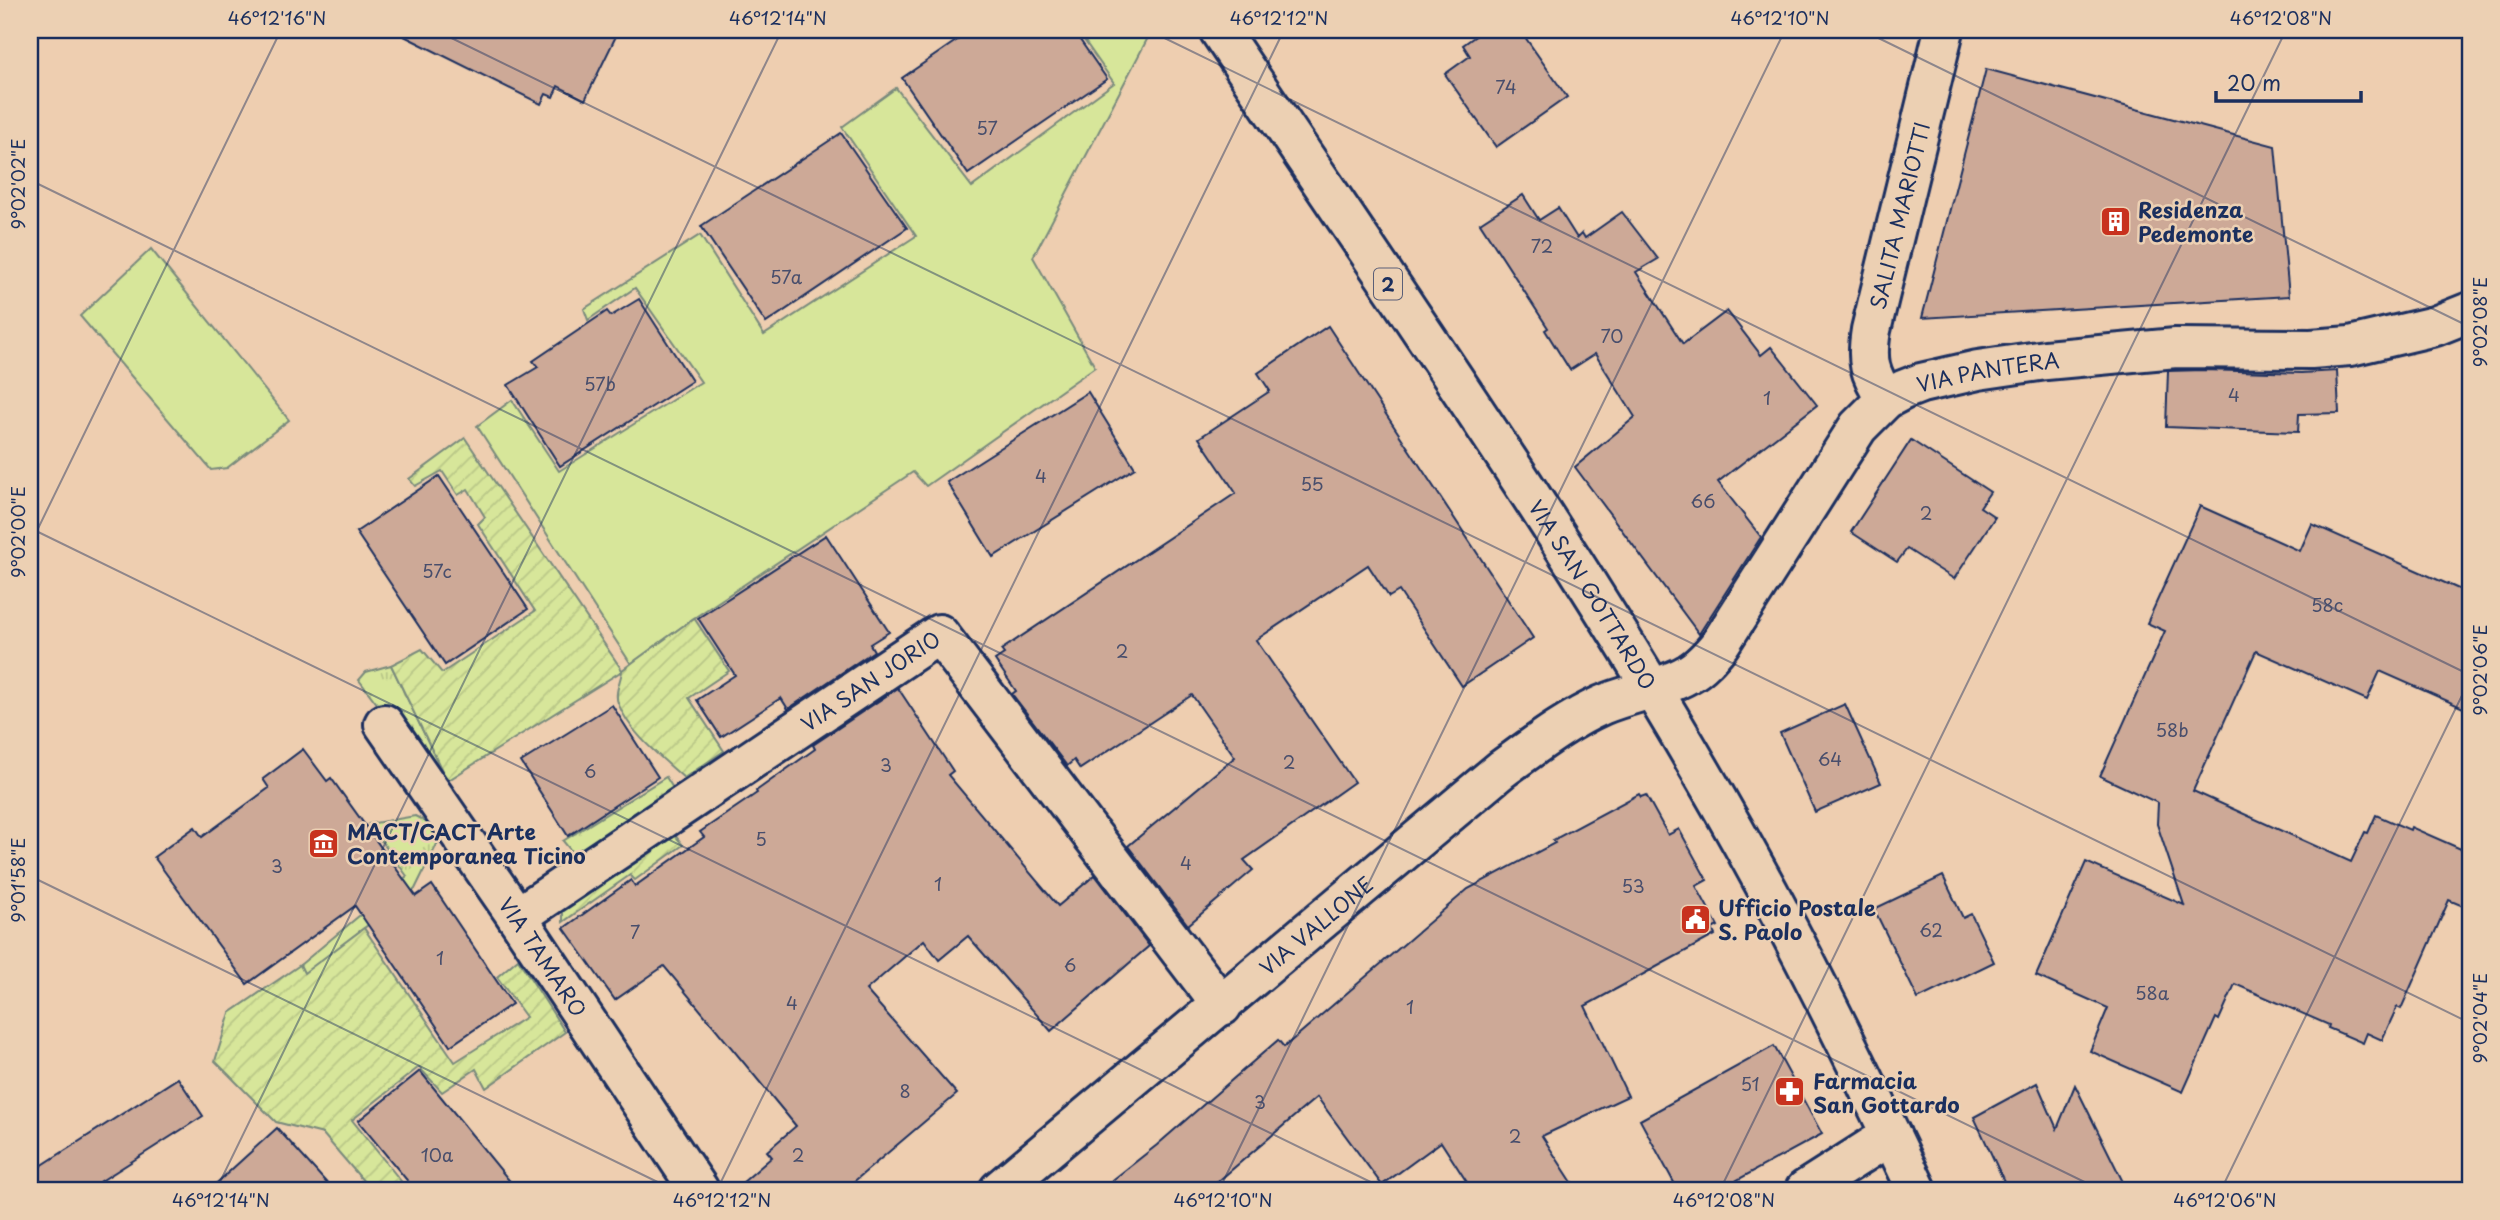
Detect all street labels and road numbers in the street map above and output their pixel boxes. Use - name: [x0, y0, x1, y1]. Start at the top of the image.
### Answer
- street label: SALITA MARIOTTI: [1861, 118, 1937, 313]
- road number: 2: [1374, 268, 1402, 300]
- street label: VIA PANTERA: [1913, 343, 2061, 400]
- street label: VIA SAN GOTTARDO: [1521, 493, 1665, 695]
- street label: VIA SAN JORIO: [794, 622, 946, 739]
- street label: VIA VALLONE: [1252, 868, 1380, 982]
- street label: VIA TAMARO: [492, 890, 595, 1023]

